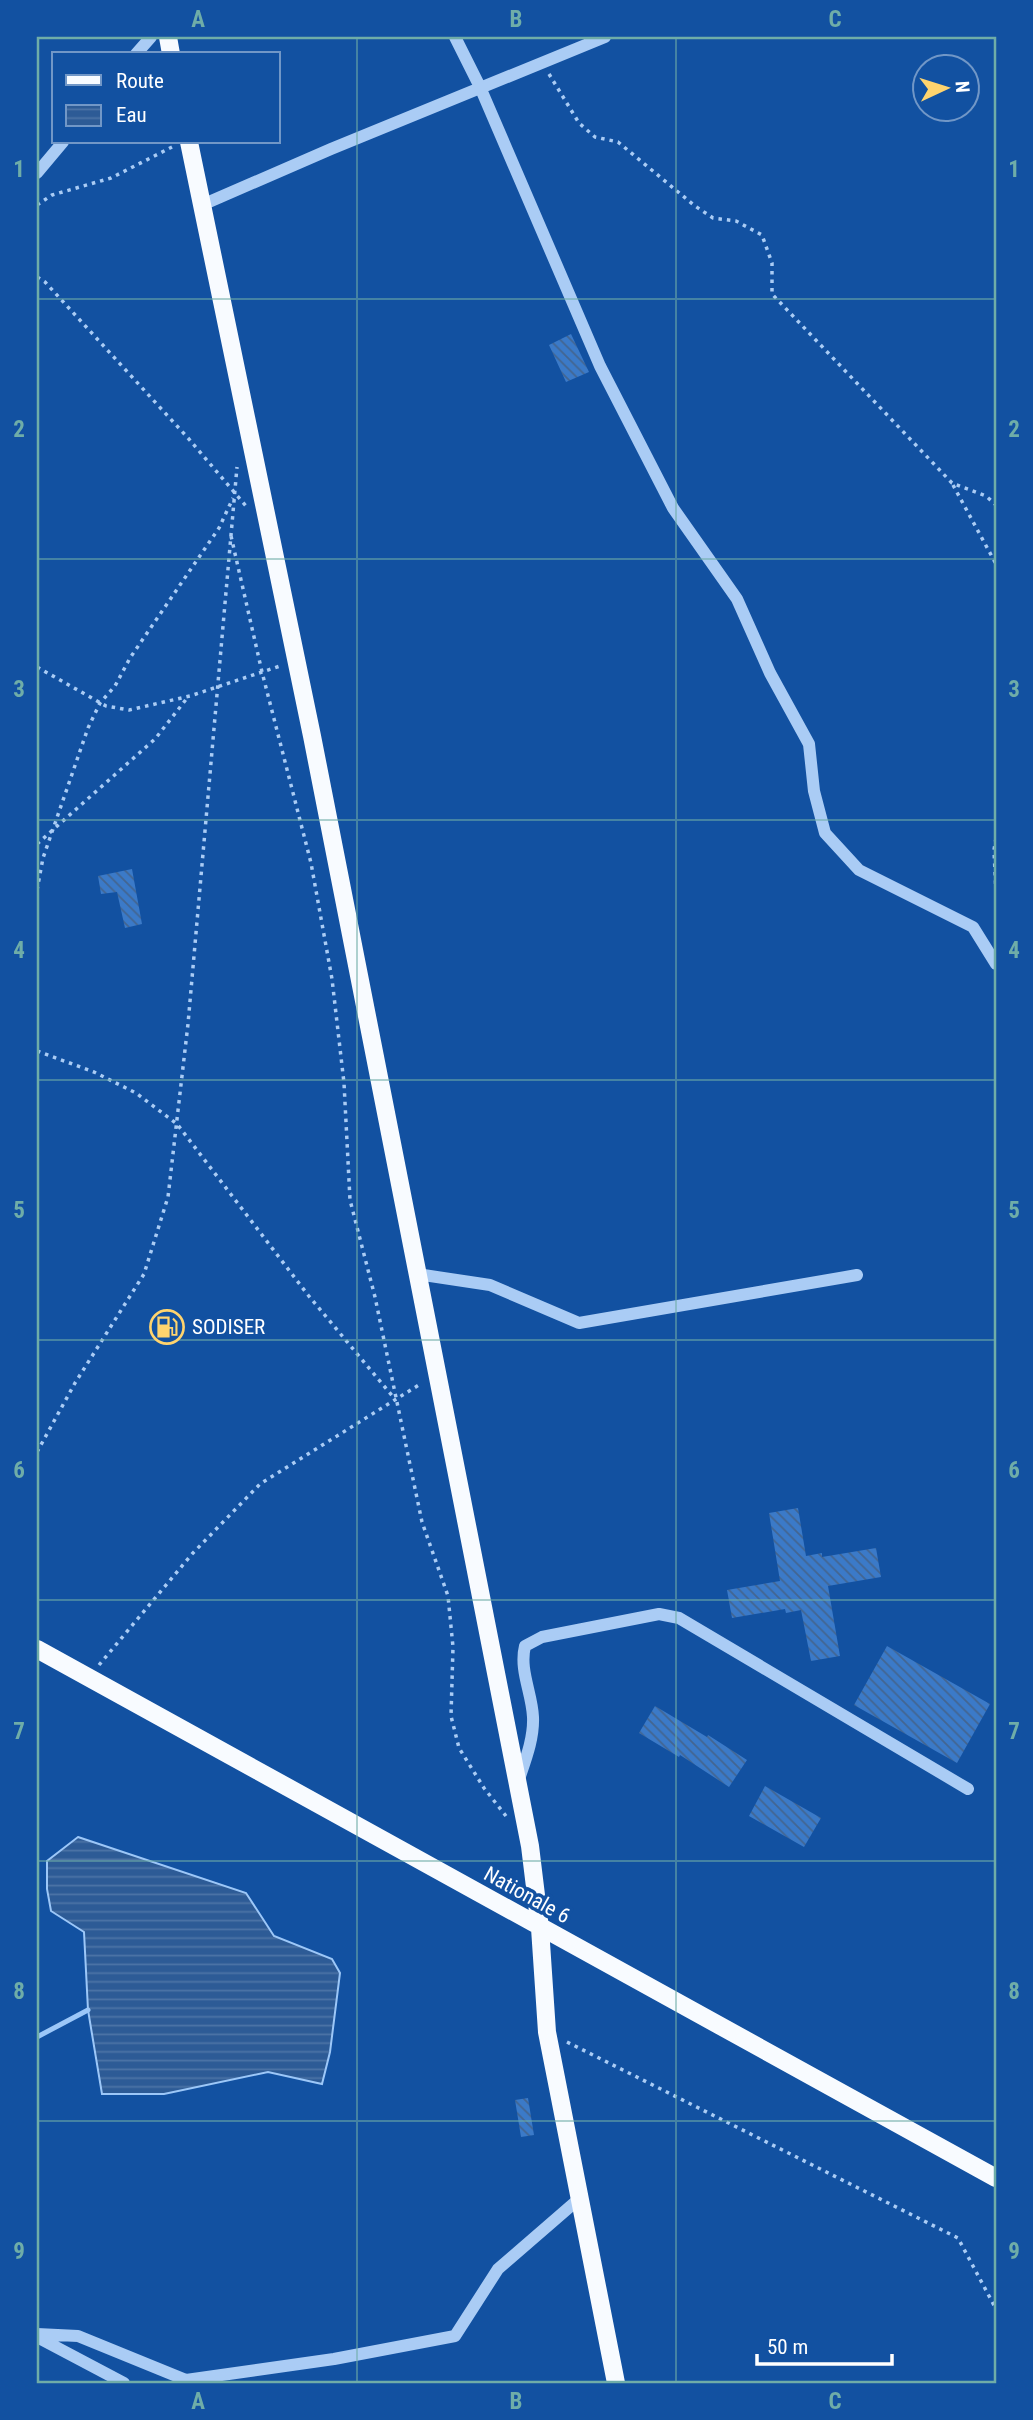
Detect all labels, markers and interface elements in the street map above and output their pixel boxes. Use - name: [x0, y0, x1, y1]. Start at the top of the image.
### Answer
- text: A: [191, 6, 205, 33]
- text: B: [510, 6, 522, 33]
- text: C: [828, 6, 842, 33]
- legend: [52, 52, 280, 144]
- north arrow: [911, 52, 981, 122]
- text: Route: [116, 69, 164, 93]
- text: N: [951, 80, 974, 93]
- text: Eau: [116, 103, 147, 127]
- text: 1: [13, 156, 25, 183]
- text: 1: [1008, 156, 1020, 183]
- text: 2: [13, 416, 25, 443]
- text: 2: [1008, 416, 1020, 443]
- text: 3: [13, 676, 25, 703]
- text: 3: [1008, 676, 1020, 703]
- text: 4: [13, 937, 25, 964]
- text: 4: [1008, 937, 1020, 964]
- text: 5: [13, 1197, 25, 1224]
- text: 5: [1008, 1197, 1020, 1224]
- fuel station icon: SODISER: [148, 1308, 186, 1346]
- place label: SODISER: [192, 1315, 265, 1339]
- text: 6: [13, 1457, 25, 1484]
- text: 6: [1008, 1457, 1020, 1484]
- text: 7: [13, 1718, 25, 1745]
- text: 7: [1008, 1718, 1020, 1745]
- street label: Nationale 6: [480, 1862, 574, 1928]
- text: 8: [13, 1978, 25, 2005]
- text: 8: [1008, 1978, 1020, 2005]
- text: 9: [13, 2238, 25, 2265]
- text: 9: [1008, 2238, 1020, 2265]
- scale bar: [757, 2322, 891, 2366]
- text: 50 m: [767, 2335, 808, 2359]
- text: A: [191, 2388, 205, 2415]
- text: B: [510, 2388, 522, 2415]
- text: C: [828, 2388, 842, 2415]

